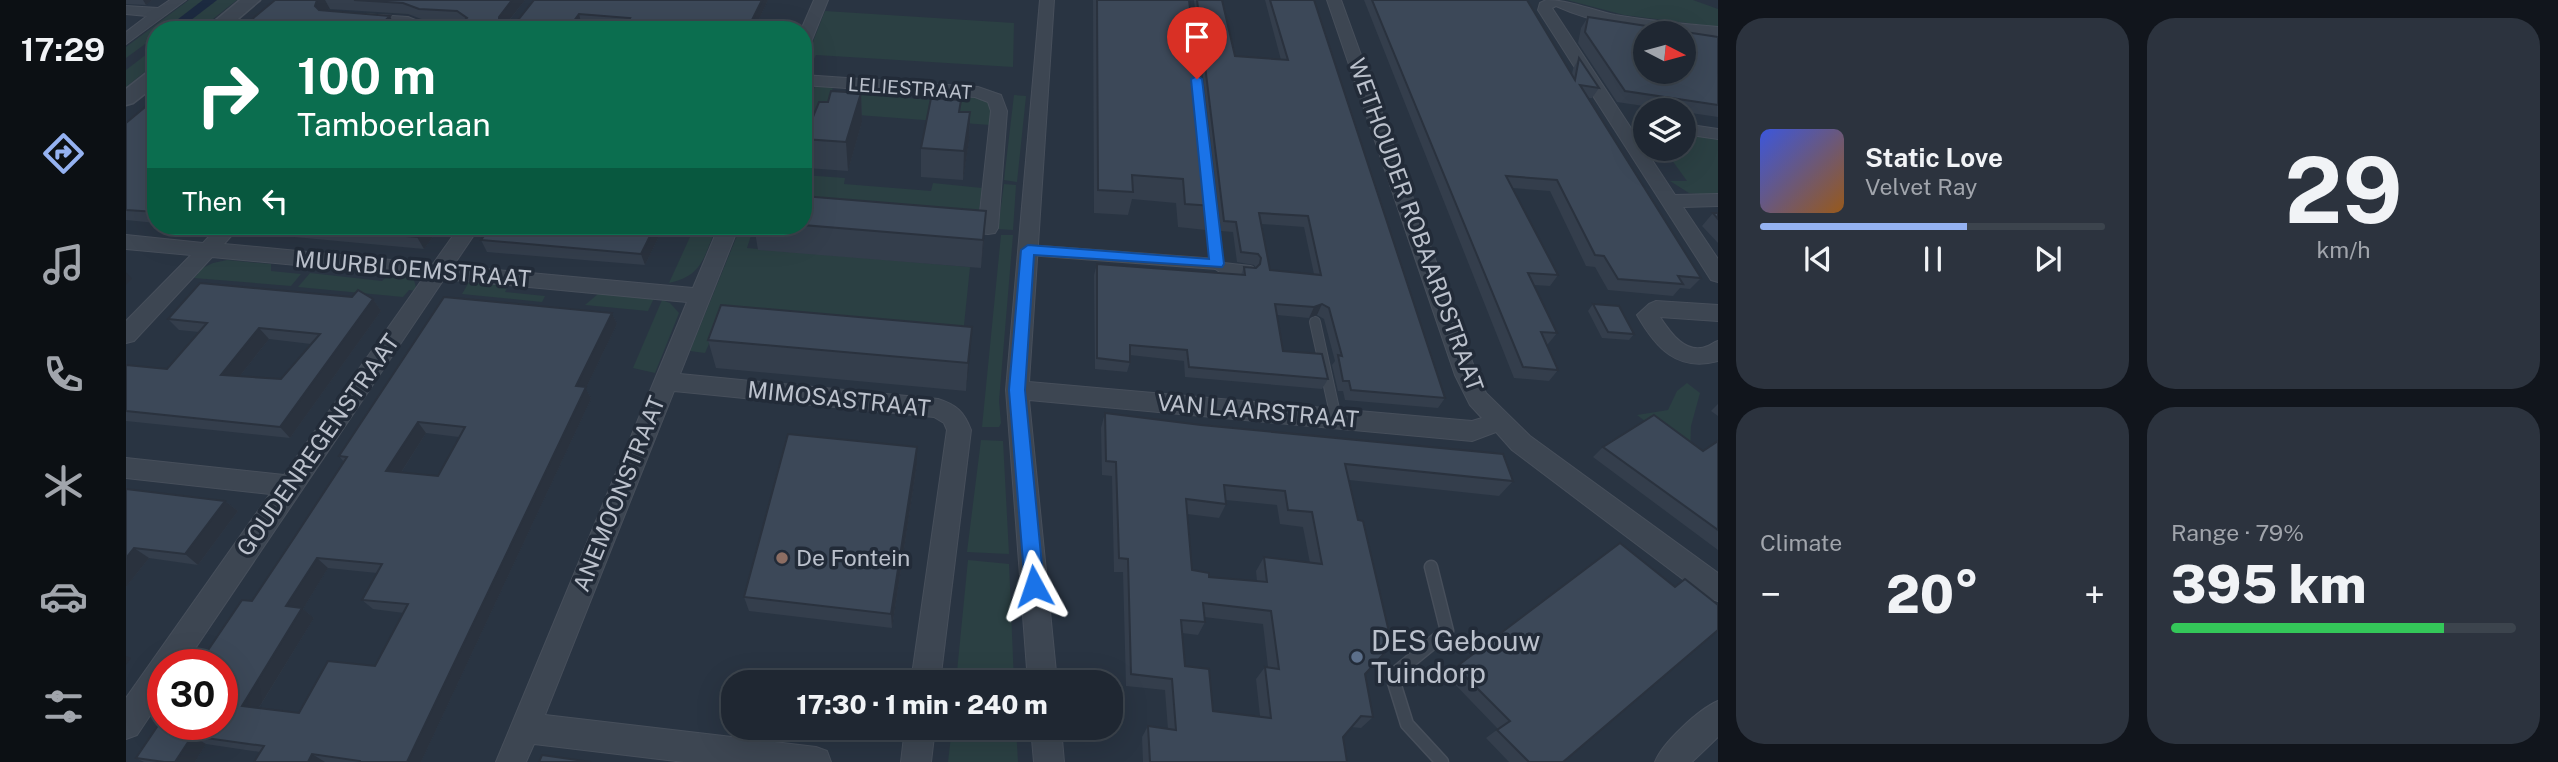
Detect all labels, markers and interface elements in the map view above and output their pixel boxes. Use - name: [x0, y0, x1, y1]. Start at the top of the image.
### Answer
- pin: [1167, 7, 1227, 79]
- icon: arrive: [1178, 18, 1216, 56]
- north arrow: [1633, 21, 1696, 84]
- map controls: [1633, 21, 1696, 161]
- text: 17:29: [21, 31, 105, 68]
- text: 100 m: [297, 47, 436, 105]
- icon: right: [182, 49, 273, 140]
- street label: WETHOUDER ROBAARDSTRAAT: [1343, 55, 1490, 395]
- street label: LELIESTRAAT: [847, 73, 973, 103]
- button: layers: [1633, 98, 1696, 161]
- text: Tamboerlaan: [297, 106, 491, 143]
- icon: directions: [39, 129, 88, 178]
- text: 29: [2285, 137, 2402, 243]
- text: Static Love: [1865, 142, 2003, 173]
- text: Velvet Ray: [1865, 173, 1977, 200]
- icon: left: [256, 182, 294, 220]
- text: Then: [182, 186, 242, 217]
- text: km/h: [2316, 236, 2371, 263]
- icon: music: [39, 240, 88, 289]
- icon: previous: [1799, 240, 1837, 278]
- icon: pause: [1914, 240, 1952, 278]
- icon: next: [2029, 240, 2067, 278]
- street label: MUURBLOEMSTRAAT: [294, 245, 533, 292]
- street label: GOUDENREGENSTRAAT: [231, 328, 405, 561]
- icon: phone: [39, 350, 88, 399]
- street label: MIMOSASTRAAT: [746, 375, 932, 422]
- street label: VAN LAARSTRAAT: [1156, 388, 1360, 433]
- street label: ANEMOONSTRAAT: [567, 392, 670, 595]
- icon: climate: [39, 461, 88, 510]
- text: Range · 79%: [2171, 519, 2304, 546]
- text: Climate: [1760, 529, 1842, 556]
- place label: De Fontein: [796, 544, 910, 571]
- position arrow: [997, 549, 1071, 623]
- marker: De Fontein: [774, 550, 790, 566]
- text: 395 km: [2171, 554, 2367, 615]
- text: 20°: [1886, 564, 1979, 625]
- icon: car: [39, 572, 88, 621]
- text: −: [1760, 572, 1781, 617]
- text: +: [2084, 572, 2105, 617]
- place label: DES Gebouw Tuindorp: [1371, 624, 1541, 689]
- speed limit sign: 30: [147, 649, 238, 740]
- marker: DES Gebouw Tuindorp: [1349, 649, 1365, 665]
- icon: filters: [39, 682, 88, 731]
- text: 17:30 · 1 min · 240 m: [796, 689, 1048, 720]

